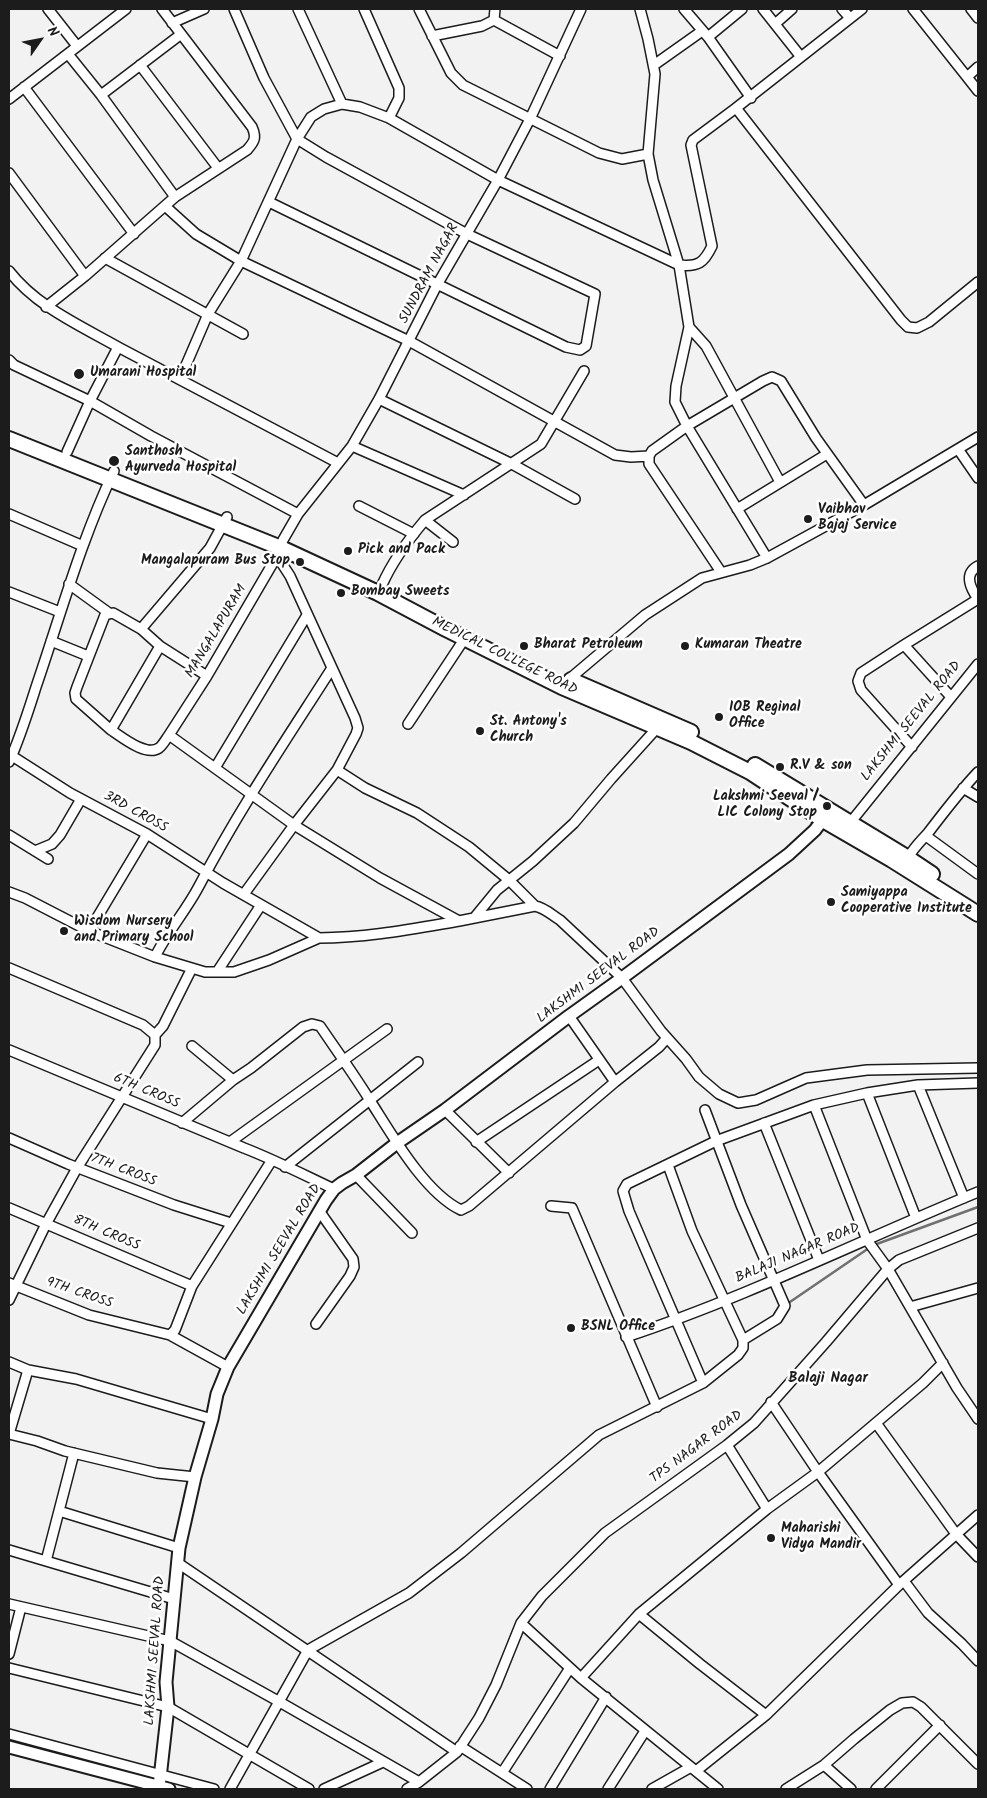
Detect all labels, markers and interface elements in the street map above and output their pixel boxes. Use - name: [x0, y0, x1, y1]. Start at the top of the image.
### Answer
- north arrow: [15, 15, 65, 65]
- text: N: [41, 22, 64, 42]
- street label: SUNDRAM NAGAR: [397, 221, 463, 327]
- place label: Umarani Hospital: [90, 366, 196, 382]
- marker: Umarani Hospital: [72, 367, 86, 381]
- place label: Santhosh Ayurveda Hospital: [125, 445, 236, 478]
- marker: Santhosh Ayurveda Hospital: [107, 454, 121, 468]
- place label: Vaibhav Bajaj Service: [818, 503, 897, 536]
- marker: Vaibhav Bajaj Service: [802, 513, 814, 525]
- place label: Pick and Pack: [358, 543, 445, 559]
- marker: Pick and Pack: [342, 545, 354, 557]
- place label: Mangalapuram Bus Stop: [141, 554, 290, 570]
- marker: Mangalapuram Bus Stop: [294, 556, 306, 568]
- street label: MANGALAPURAM: [183, 582, 251, 682]
- place label: Bombay Sweets: [351, 585, 450, 601]
- marker: Bombay Sweets: [335, 587, 347, 599]
- street label: MEDICAL COLLEGE ROAD: [428, 614, 580, 700]
- place label: Bharat Petroleum: [534, 638, 643, 654]
- place label: Kumaran Theatre: [695, 638, 802, 654]
- marker: Bharat Petroleum: [518, 640, 530, 652]
- marker: Kumaran Theatre: [679, 640, 691, 652]
- street label: LAKSHMI SEEVAL ROAD: [858, 659, 966, 785]
- place label: IOB Reginal Office: [729, 701, 800, 734]
- marker: IOB Reginal Office: [713, 711, 725, 723]
- place label: St. Antony's Church: [490, 715, 567, 748]
- marker: St. Antony's Church: [474, 725, 486, 737]
- place label: R.V & son: [790, 759, 852, 775]
- marker: R.V & son: [774, 761, 786, 773]
- street label: 3RD CROSS: [100, 788, 170, 838]
- place label: Lakshmi Seeval / LIC Colony Stop: [713, 790, 817, 822]
- marker: Lakshmi Seeval / LIC Colony Stop: [821, 800, 833, 812]
- place label: Samiyappa Cooperative Institute: [841, 886, 972, 919]
- marker: Samiyappa Cooperative Institute: [825, 896, 837, 908]
- place label: Wisdom Nursery and Primary School: [74, 915, 194, 948]
- street label: LAKSHMI SEEVAL ROAD: [534, 924, 664, 1028]
- marker: Wisdom Nursery and Primary School: [58, 925, 70, 937]
- street label: 6TH CROSS: [110, 1071, 182, 1113]
- street label: 7TH CROSS: [88, 1151, 158, 1191]
- street label: LAKSHMI SEEVAL ROAD: [234, 1182, 326, 1318]
- street label: 8TH CROSS: [70, 1212, 142, 1256]
- street label: BALAJI NAGAR ROAD: [733, 1220, 863, 1288]
- street label: 9TH CROSS: [43, 1275, 115, 1313]
- place label: BSNL Office: [581, 1320, 655, 1336]
- marker: BSNL Office: [565, 1322, 577, 1334]
- district label: Balaji Nagar: [788, 1370, 868, 1388]
- street label: TPS NAGAR ROAD: [648, 1408, 746, 1488]
- place label: Maharishi Vidya Mandir: [781, 1522, 861, 1554]
- marker: Maharishi Vidya Mandir: [765, 1532, 777, 1544]
- street label: LAKSHMI SEEVAL ROAD: [142, 1576, 170, 1726]

